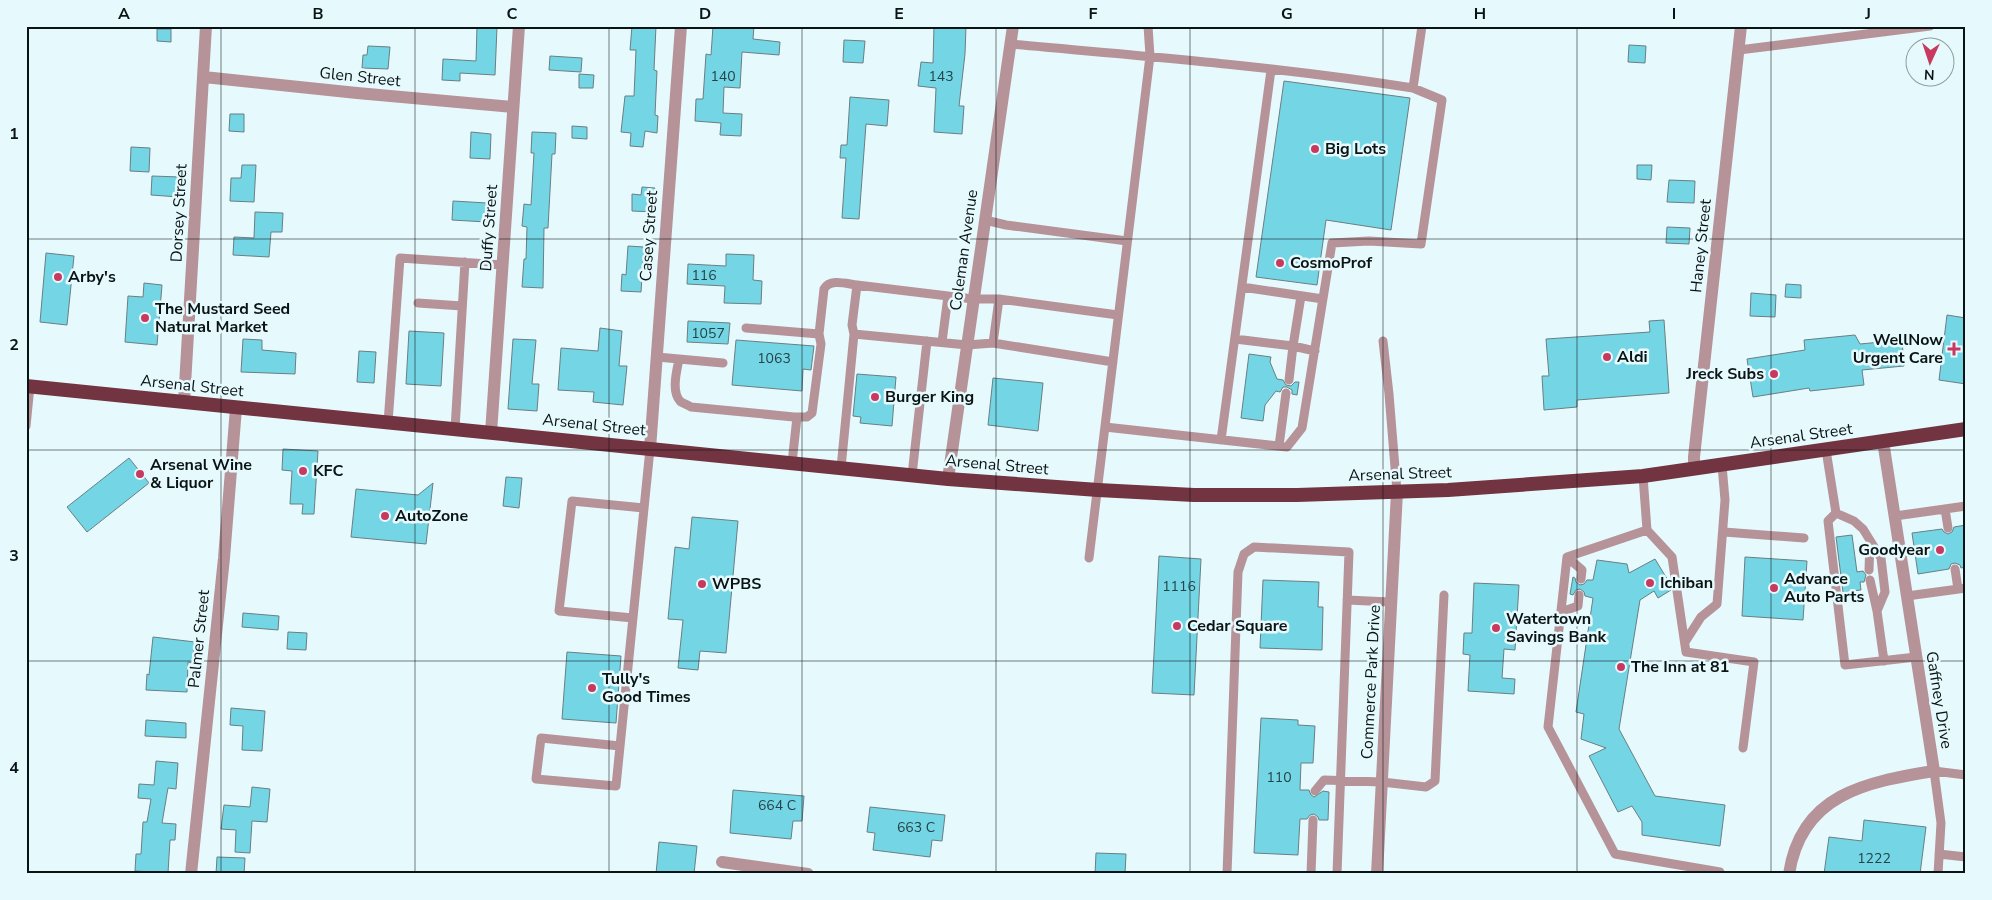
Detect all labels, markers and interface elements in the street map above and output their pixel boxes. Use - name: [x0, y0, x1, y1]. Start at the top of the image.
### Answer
- text: A: [118, 3, 130, 25]
- text: B: [312, 3, 324, 25]
- text: C: [507, 3, 518, 25]
- text: D: [699, 3, 711, 25]
- text: E: [894, 3, 904, 25]
- text: F: [1089, 3, 1098, 25]
- text: G: [1281, 3, 1293, 25]
- text: H: [1474, 3, 1486, 25]
- text: I: [1672, 3, 1676, 25]
- text: J: [1864, 3, 1871, 25]
- north arrow: [1904, 38, 1954, 88]
- street label: Glen Street: [318, 62, 402, 92]
- text: N: [1924, 65, 1935, 84]
- house number: 140: [710, 67, 736, 86]
- house number: 143: [928, 67, 954, 86]
- text: 1: [9, 123, 19, 145]
- place label: Big Lots: [1325, 138, 1386, 160]
- marker: Big Lots: [1309, 143, 1321, 155]
- street label: Dorsey Street: [165, 163, 193, 263]
- street label: Duffy Street: [475, 183, 503, 272]
- street label: Coleman Avenue: [945, 188, 983, 312]
- street label: Casey Street: [635, 189, 663, 282]
- street label: Haney Street: [1685, 198, 1717, 294]
- place label: CosmoProf: [1290, 252, 1373, 274]
- marker: CosmoProf: [1274, 257, 1286, 269]
- place label: Arby's: [68, 266, 116, 288]
- house number: 116: [691, 266, 717, 285]
- marker: Arby's: [52, 271, 64, 283]
- place label: The Mustard Seed Natural Market: [155, 298, 290, 338]
- marker: The Mustard Seed Natural Market: [139, 312, 151, 324]
- house number: 1057: [691, 324, 725, 343]
- place label: WellNow Urgent Care: [1853, 329, 1943, 369]
- text: 2: [9, 334, 19, 356]
- marker: WellNow Urgent Care: [1947, 342, 1961, 356]
- place label: Aldi: [1617, 346, 1648, 368]
- house number: 1063: [757, 349, 791, 368]
- marker: Aldi: [1601, 351, 1613, 363]
- place label: Jreck Subs: [1685, 363, 1764, 385]
- marker: Jreck Subs: [1768, 368, 1780, 380]
- street label: Arsenal Street: [139, 370, 245, 402]
- place label: Burger King: [885, 386, 974, 408]
- marker: Burger King: [869, 391, 881, 403]
- street label: Arsenal Street: [541, 409, 647, 441]
- street label: Arsenal Street: [1748, 418, 1854, 454]
- street label: Arsenal Street: [944, 450, 1050, 481]
- place label: Arsenal Wine & Liquor: [150, 454, 252, 494]
- place label: KFC: [313, 460, 343, 482]
- street label: Arsenal Street: [1348, 461, 1453, 487]
- marker: KFC: [297, 465, 309, 477]
- marker: Arsenal Wine & Liquor: [134, 468, 146, 480]
- place label: AutoZone: [395, 505, 468, 527]
- marker: AutoZone: [379, 510, 391, 522]
- place label: Goodyear: [1858, 539, 1931, 561]
- marker: Goodyear: [1934, 544, 1946, 556]
- text: 3: [9, 545, 19, 567]
- place label: Advance Auto Parts: [1784, 568, 1864, 608]
- place label: Ichiban: [1660, 572, 1713, 594]
- place label: WPBS: [712, 573, 761, 595]
- house number: 1116: [1162, 577, 1196, 596]
- marker: Ichiban: [1644, 577, 1656, 589]
- marker: WPBS: [696, 578, 708, 590]
- marker: Advance Auto Parts: [1768, 582, 1780, 594]
- street label: Palmer Street: [183, 588, 215, 689]
- street label: Commerce Park Drive: [1356, 604, 1386, 760]
- place label: Watertown Savings Bank: [1506, 608, 1607, 648]
- place label: Cedar Square: [1187, 615, 1288, 637]
- marker: Cedar Square: [1171, 620, 1183, 632]
- marker: Watertown Savings Bank: [1490, 622, 1502, 634]
- street label: Gaffney Drive: [1920, 650, 1958, 750]
- place label: The Inn at 81: [1631, 656, 1729, 678]
- marker: The Inn at 81: [1615, 661, 1627, 673]
- place label: Tully's Good Times: [602, 668, 691, 708]
- marker: Tully's Good Times: [586, 682, 598, 694]
- text: 4: [9, 757, 19, 779]
- house number: 110: [1266, 768, 1292, 787]
- house number: 664 C: [758, 796, 796, 815]
- house number: 663 C: [897, 818, 935, 837]
- house number: 1222: [1857, 849, 1891, 868]

